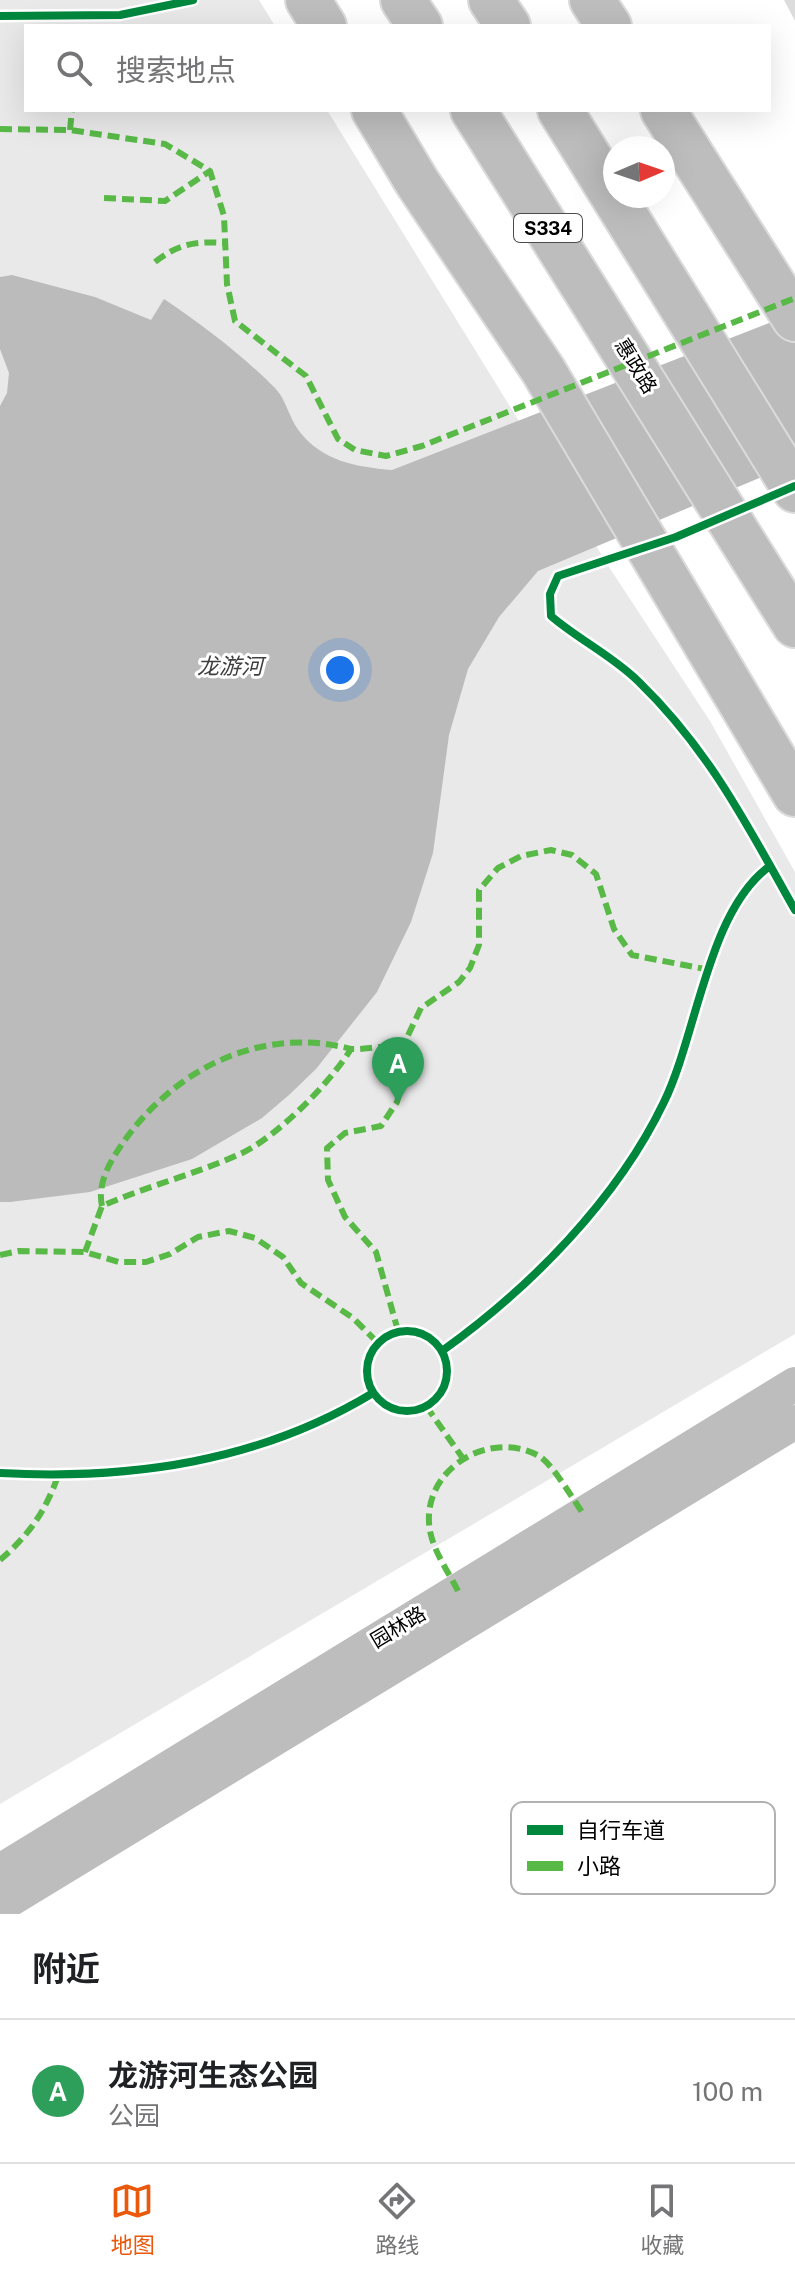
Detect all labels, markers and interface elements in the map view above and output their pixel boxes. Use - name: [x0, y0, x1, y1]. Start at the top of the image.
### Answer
- search box: [24, 24, 771, 112]
- icon: search: [52, 46, 96, 90]
- text: 搜索地点: [116, 52, 236, 88]
- north arrow: [603, 136, 675, 208]
- road number: S334: [514, 214, 582, 242]
- street label: 惠政路: [610, 334, 662, 398]
- your location: [320, 650, 360, 690]
- water label: 龙游河: [197, 653, 267, 679]
- pin: A: [372, 1037, 424, 1103]
- street label: 园林路: [366, 1601, 430, 1653]
- legend: [511, 1802, 775, 1894]
- text: 自行车道: [577, 1817, 665, 1843]
- text: 小路: [577, 1853, 621, 1879]
- text: 附近: [32, 1949, 100, 1989]
- text: 龙游河生态公园: [108, 2057, 318, 2093]
- text: A: [49, 2076, 67, 2107]
- text: 100 m: [692, 2076, 763, 2107]
- text: 公园: [108, 2100, 160, 2131]
- tab: 地图: [110, 2179, 155, 2259]
- tab: 路线: [375, 2179, 420, 2259]
- tab: 收藏: [640, 2179, 685, 2259]

